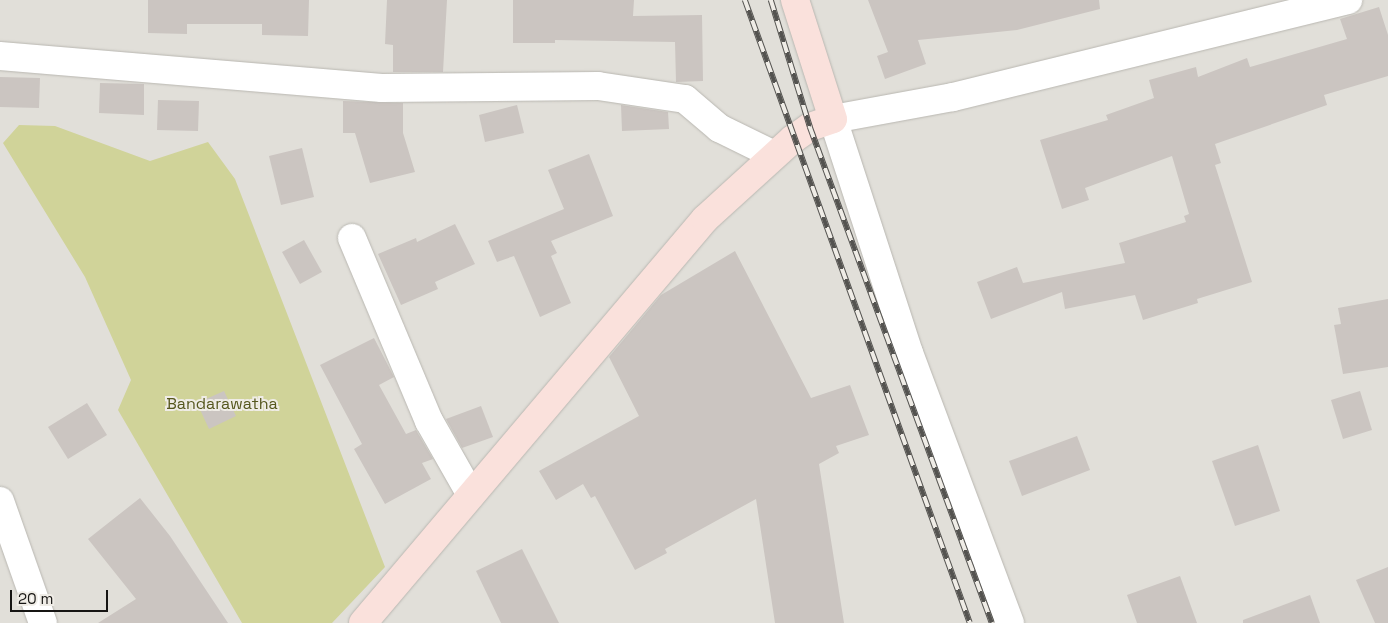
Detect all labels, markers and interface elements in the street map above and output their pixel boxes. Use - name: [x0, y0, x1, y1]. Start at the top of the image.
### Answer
- park label: Bandarawatha: [166, 394, 278, 414]
- scale bar: [12, 580, 110, 612]
- text: 20 m: [18, 589, 53, 608]

